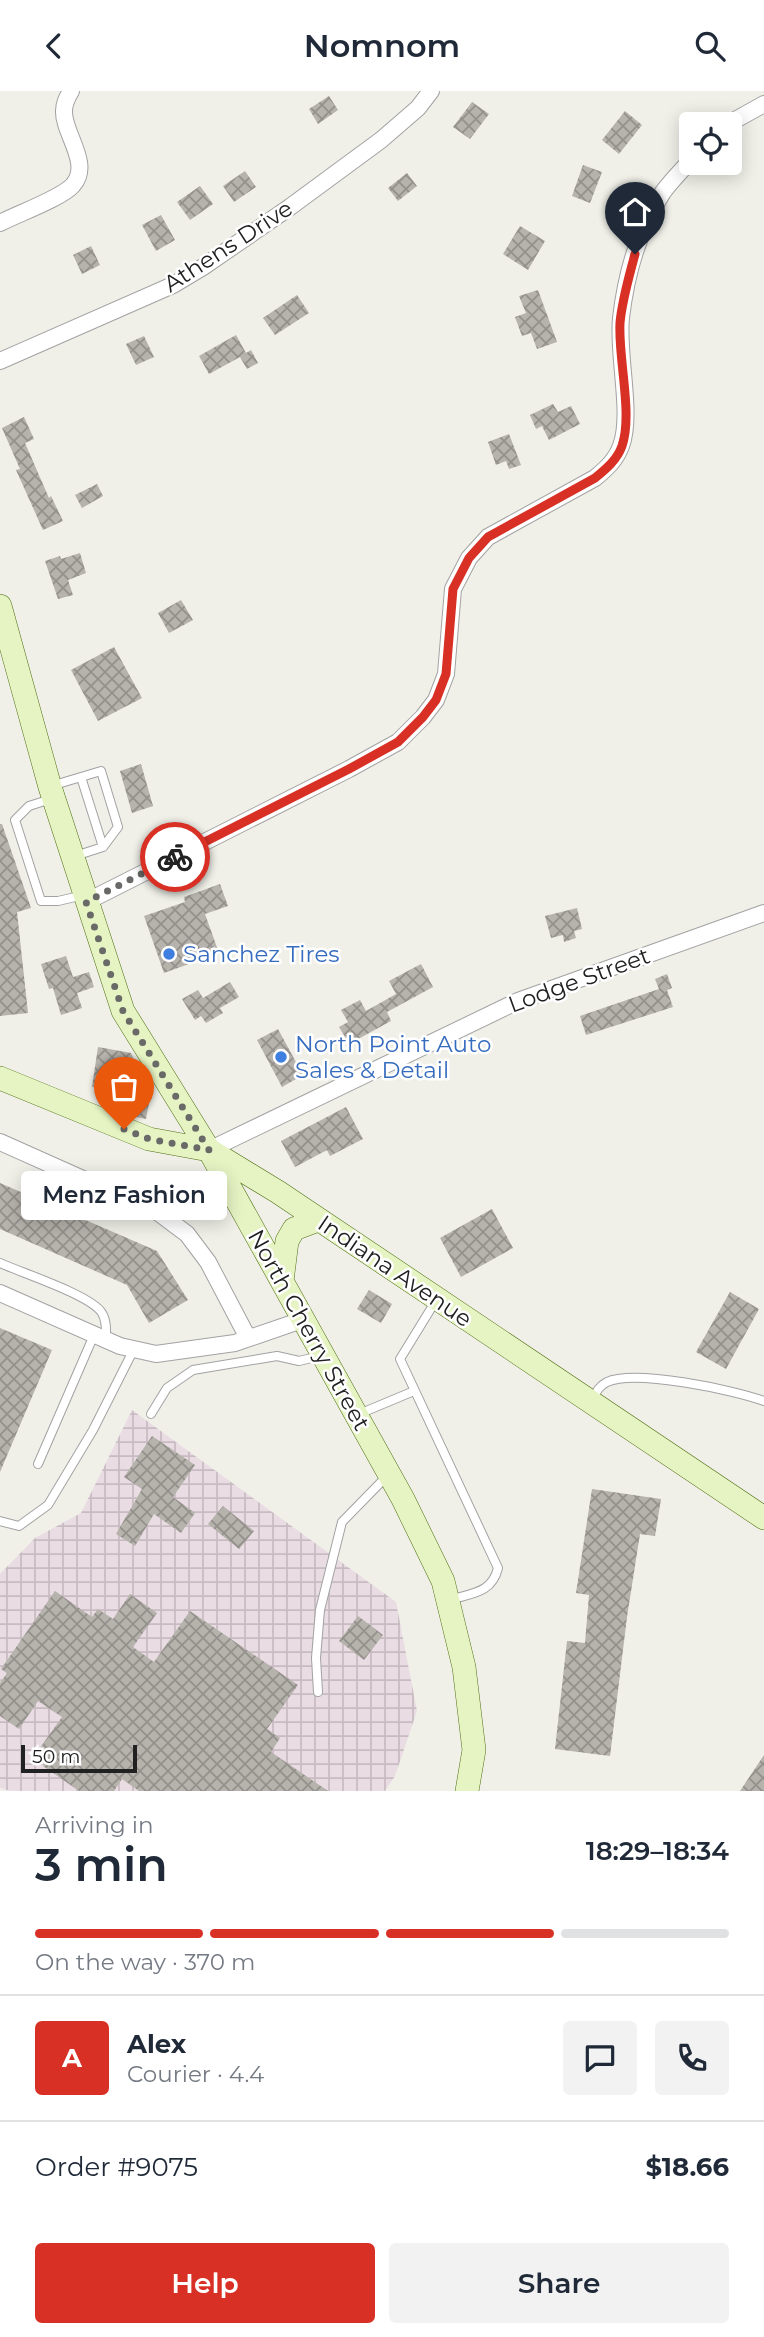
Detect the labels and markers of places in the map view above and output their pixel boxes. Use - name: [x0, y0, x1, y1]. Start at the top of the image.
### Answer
- pin: [605, 182, 665, 254]
- place label: Sanchez Tires: [183, 940, 340, 968]
- marker: Sanchez Tires: [161, 946, 177, 962]
- place label: North Point Auto Sales & Detail: [295, 1030, 491, 1084]
- marker: North Point Auto Sales & Detail: [273, 1049, 289, 1065]
- pin: [94, 1057, 154, 1129]
- callout: Menz Fashion: [21, 1171, 227, 1220]

